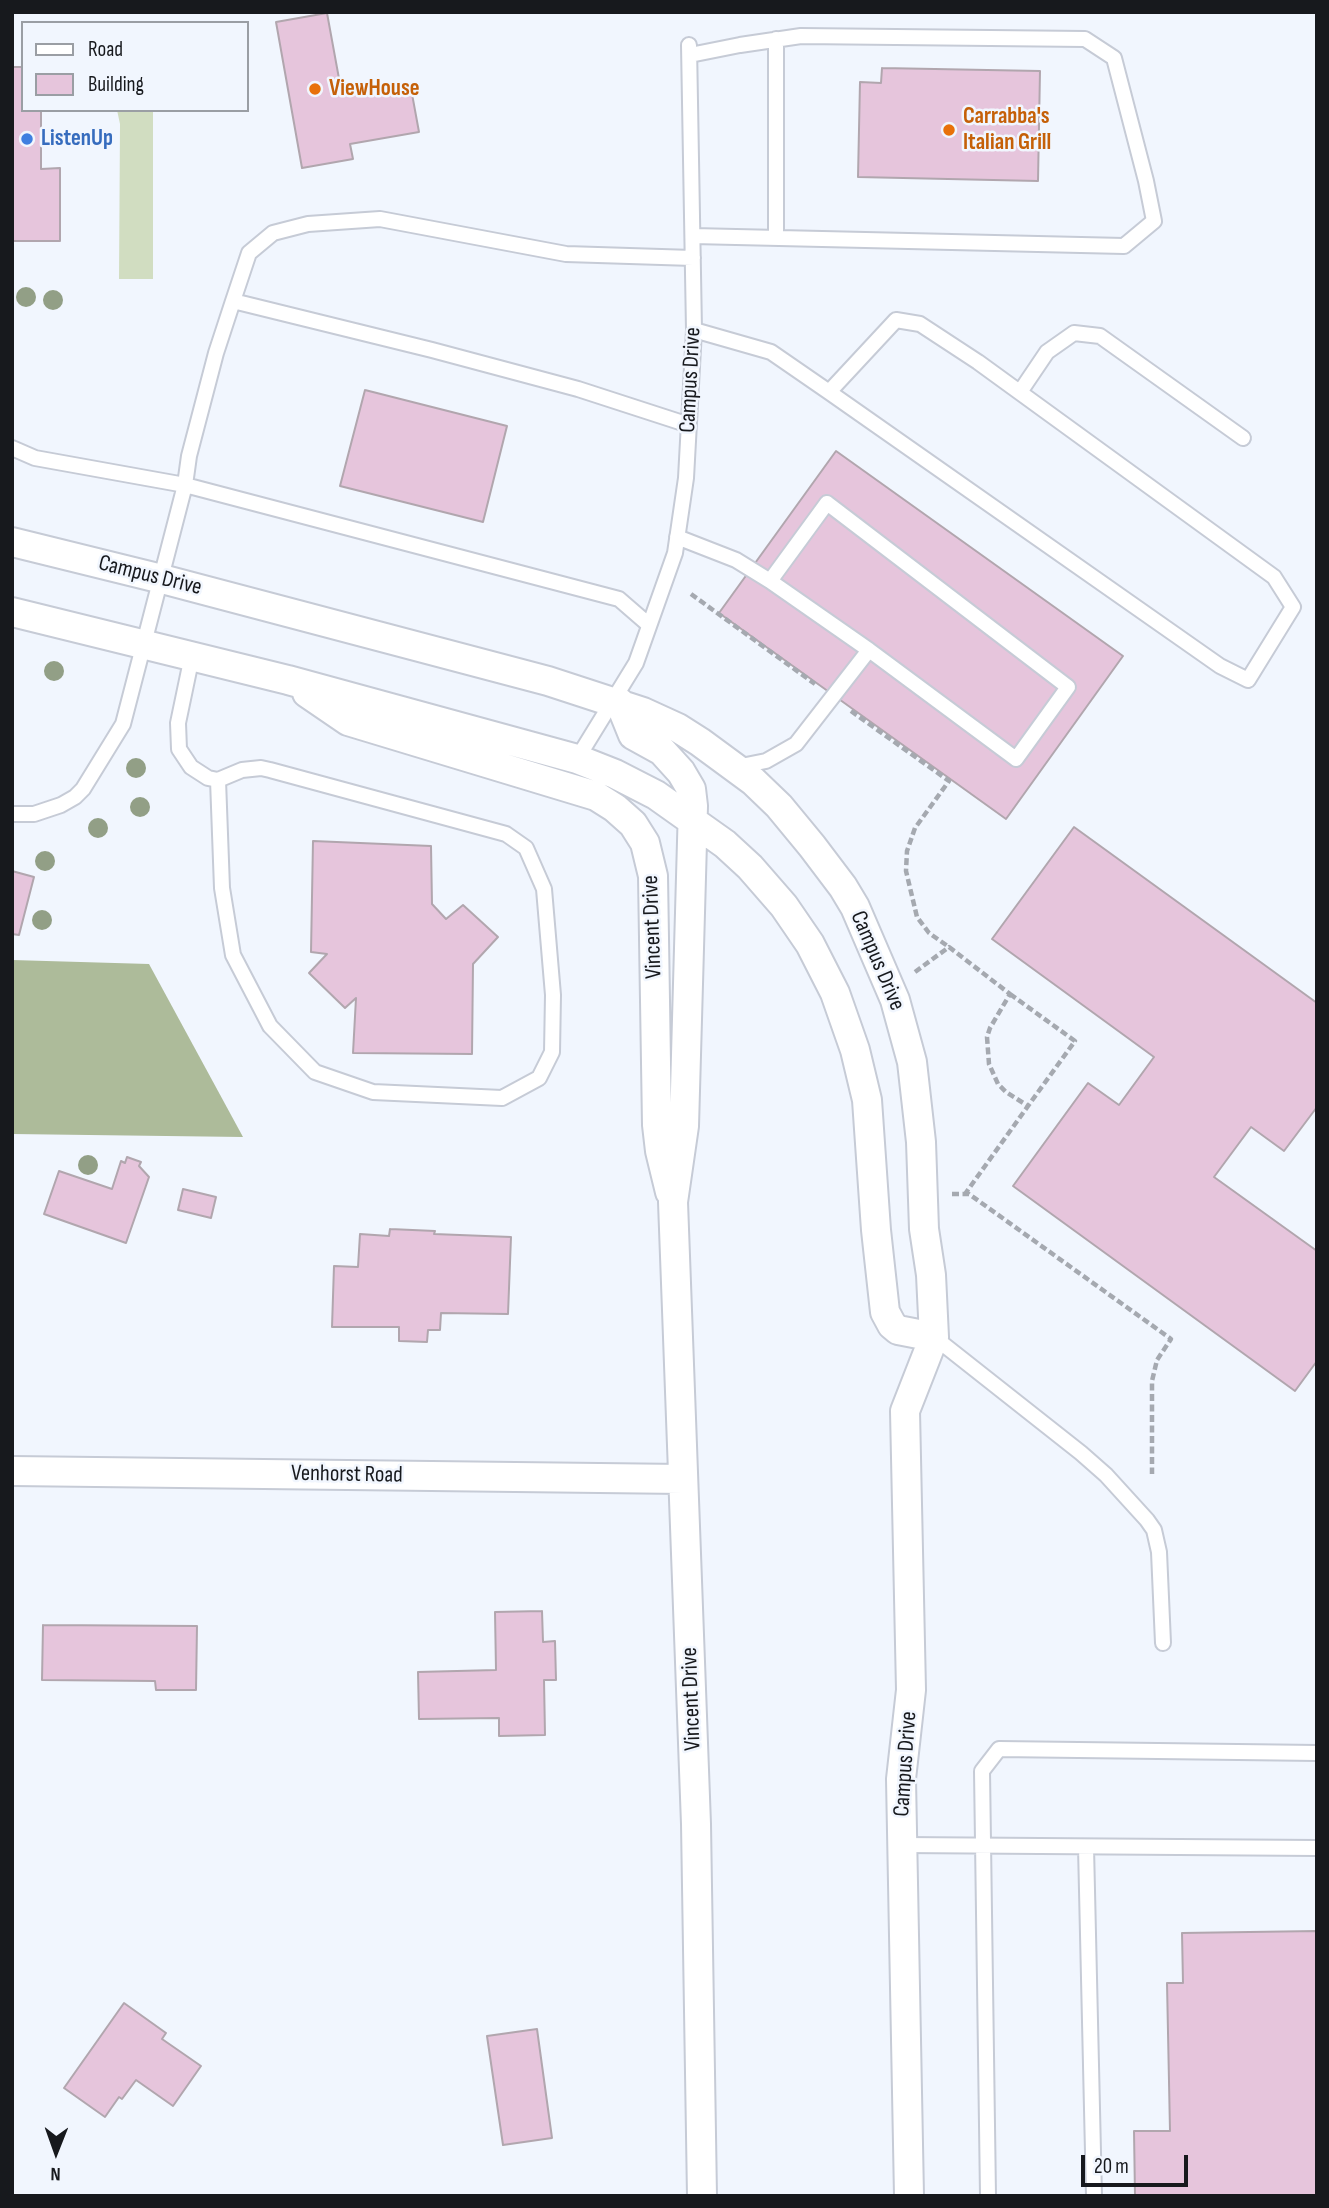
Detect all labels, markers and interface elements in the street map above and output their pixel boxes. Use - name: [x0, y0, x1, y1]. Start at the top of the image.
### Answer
- legend: [21, 21, 248, 112]
- text: Road: [88, 37, 123, 62]
- text: Building: [88, 72, 144, 97]
- place label: ViewHouse: [329, 75, 420, 103]
- marker: ViewHouse: [307, 81, 323, 97]
- place label: Carrabba's Italian Grill: [963, 103, 1051, 157]
- marker: Carrabba's Italian Grill: [941, 122, 957, 138]
- place label: ListenUp: [41, 125, 113, 153]
- marker: ListenUp: [19, 131, 35, 147]
- street label: Campus Drive: [674, 327, 708, 433]
- street label: Campus Drive: [95, 550, 205, 602]
- street label: Vincent Drive: [637, 875, 669, 979]
- street label: Campus Drive: [844, 907, 910, 1015]
- street label: Venhorst Road: [291, 1460, 403, 1490]
- street label: Vincent Drive: [676, 1647, 708, 1751]
- street label: Campus Drive: [889, 1710, 923, 1818]
- north arrow: [21, 2117, 91, 2187]
- scale bar: [1084, 2142, 1191, 2186]
- text: 20 m: [1094, 2154, 1129, 2179]
- text: N: [50, 2162, 61, 2185]

